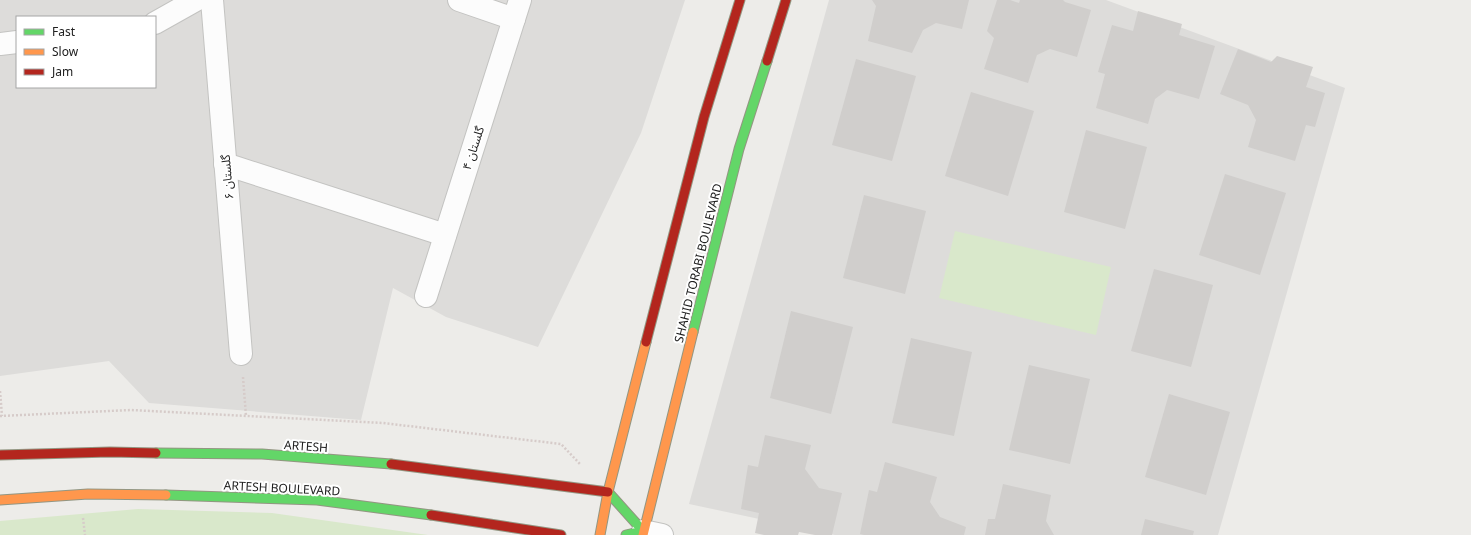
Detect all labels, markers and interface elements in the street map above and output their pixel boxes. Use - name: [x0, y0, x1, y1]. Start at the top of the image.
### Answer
- legend: [16, 16, 156, 88]
- text: Fast: [52, 23, 76, 40]
- text: Slow: [52, 43, 79, 60]
- text: Jam: [51, 63, 73, 80]
- street label: گلستان ۴: [458, 123, 488, 172]
- street label: گلستان ۶: [216, 153, 237, 200]
- street label: SHAHID TORABI BOULEVARD: [670, 181, 726, 344]
- street label: ARTESH: [283, 436, 329, 456]
- street label: ARTESH BOULEVARD: [223, 476, 341, 500]

